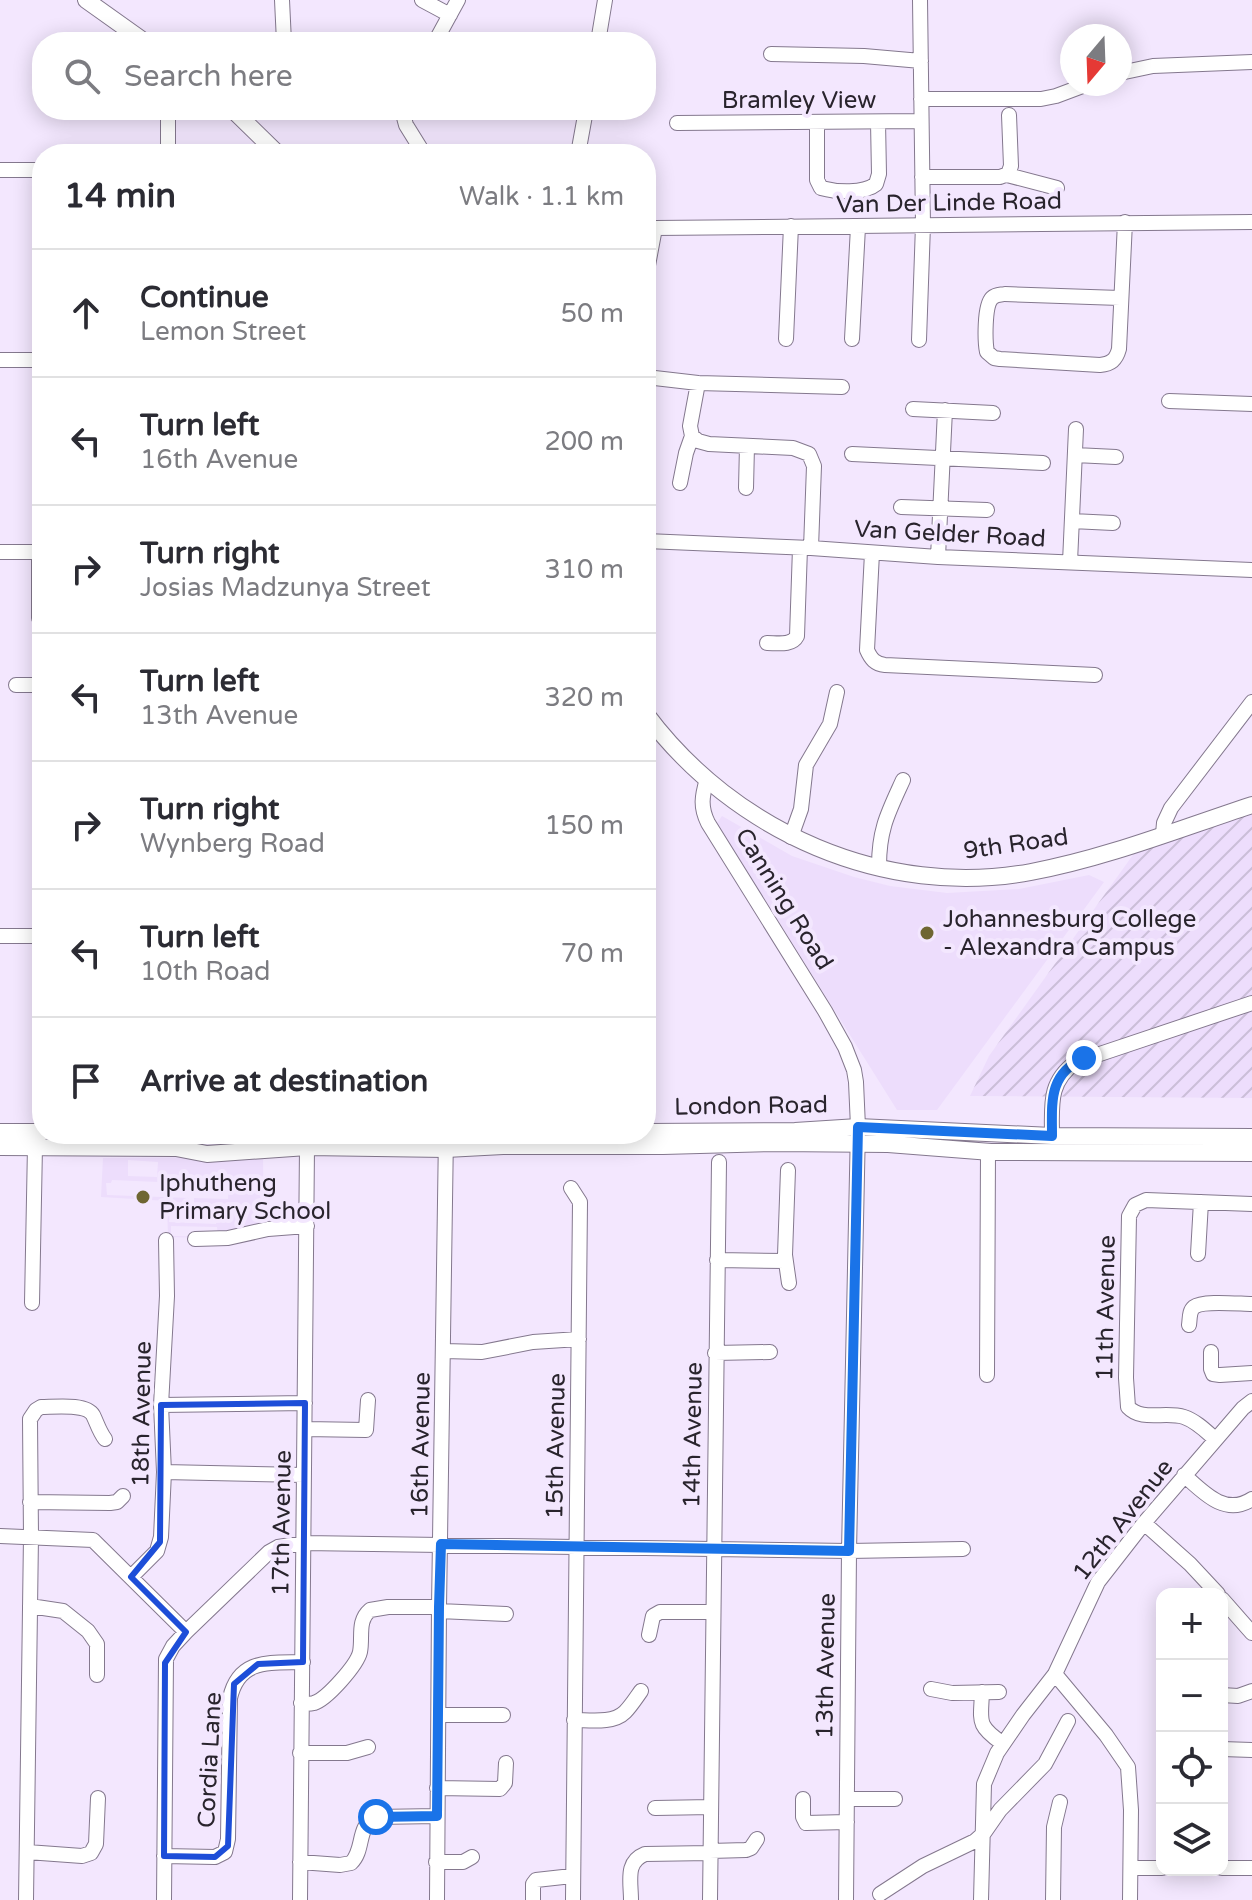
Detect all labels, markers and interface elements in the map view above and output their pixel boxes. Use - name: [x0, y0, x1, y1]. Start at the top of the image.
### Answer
- north arrow: [1060, 24, 1132, 96]
- search box: [32, 32, 656, 120]
- icon: search: [60, 54, 104, 98]
- text: Search here: [124, 58, 293, 95]
- street label: Bramley View: [722, 86, 876, 115]
- text: 14 min: [64, 176, 176, 217]
- text: Walk · 1.1 km: [459, 181, 624, 212]
- street label: Van Der Linde Road: [836, 187, 1062, 219]
- text: Continue: [140, 279, 269, 316]
- icon: ahead: [64, 291, 108, 335]
- text: 50 m: [561, 298, 624, 329]
- text: Lemon Street: [140, 316, 306, 347]
- text: Turn left: [140, 407, 259, 444]
- icon: left: [64, 419, 108, 463]
- text: 200 m: [544, 426, 624, 457]
- text: 16th Avenue: [140, 444, 298, 475]
- street label: Van Gelder Road: [853, 514, 1047, 554]
- text: Turn right: [140, 535, 280, 572]
- icon: right: [64, 547, 108, 591]
- text: 310 m: [544, 554, 624, 585]
- text: Josias Madzunya Street: [140, 572, 431, 603]
- text: Turn left: [140, 663, 259, 700]
- icon: left: [64, 675, 108, 719]
- text: 320 m: [544, 682, 624, 713]
- text: 13th Avenue: [140, 700, 298, 731]
- text: Turn right: [140, 791, 280, 828]
- icon: right: [64, 803, 108, 847]
- text: 150 m: [544, 810, 624, 841]
- street label: 9th Road: [962, 822, 1070, 866]
- street label: Canning Road: [729, 823, 839, 975]
- text: Wynberg Road: [140, 828, 325, 859]
- place label: Johannesburg College - Alexandra Campus: [943, 905, 1196, 962]
- text: Turn left: [140, 919, 259, 956]
- marker: Johannesburg College - Alexandra Campus: [918, 924, 936, 942]
- icon: left: [64, 931, 108, 975]
- text: 70 m: [561, 938, 624, 969]
- text: 10th Road: [140, 956, 271, 987]
- route end: [1066, 1040, 1102, 1076]
- icon: arrive: [64, 1059, 108, 1103]
- text: Arrive at destination: [140, 1063, 428, 1100]
- street label: London Road: [674, 1090, 828, 1122]
- place label: Iphutheng Primary School: [159, 1169, 331, 1226]
- marker: Iphutheng Primary School: [134, 1188, 152, 1206]
- street label: 11th Avenue: [1090, 1235, 1122, 1381]
- street label: 18th Avenue: [126, 1341, 158, 1487]
- street label: 14th Avenue: [677, 1362, 709, 1508]
- street label: 16th Avenue: [405, 1372, 437, 1518]
- street label: 15th Avenue: [540, 1373, 572, 1519]
- street label: 17th Avenue: [266, 1450, 298, 1596]
- street label: 12th Avenue: [1067, 1454, 1179, 1586]
- map controls: [1156, 1588, 1228, 1876]
- button: +: [1156, 1588, 1228, 1660]
- street label: 13th Avenue: [810, 1593, 842, 1739]
- button: −: [1156, 1660, 1228, 1732]
- street label: Cordia Lane: [192, 1691, 228, 1829]
- button: locate: [1156, 1732, 1228, 1804]
- route start: [358, 1799, 394, 1835]
- button: layers: [1156, 1804, 1228, 1876]

